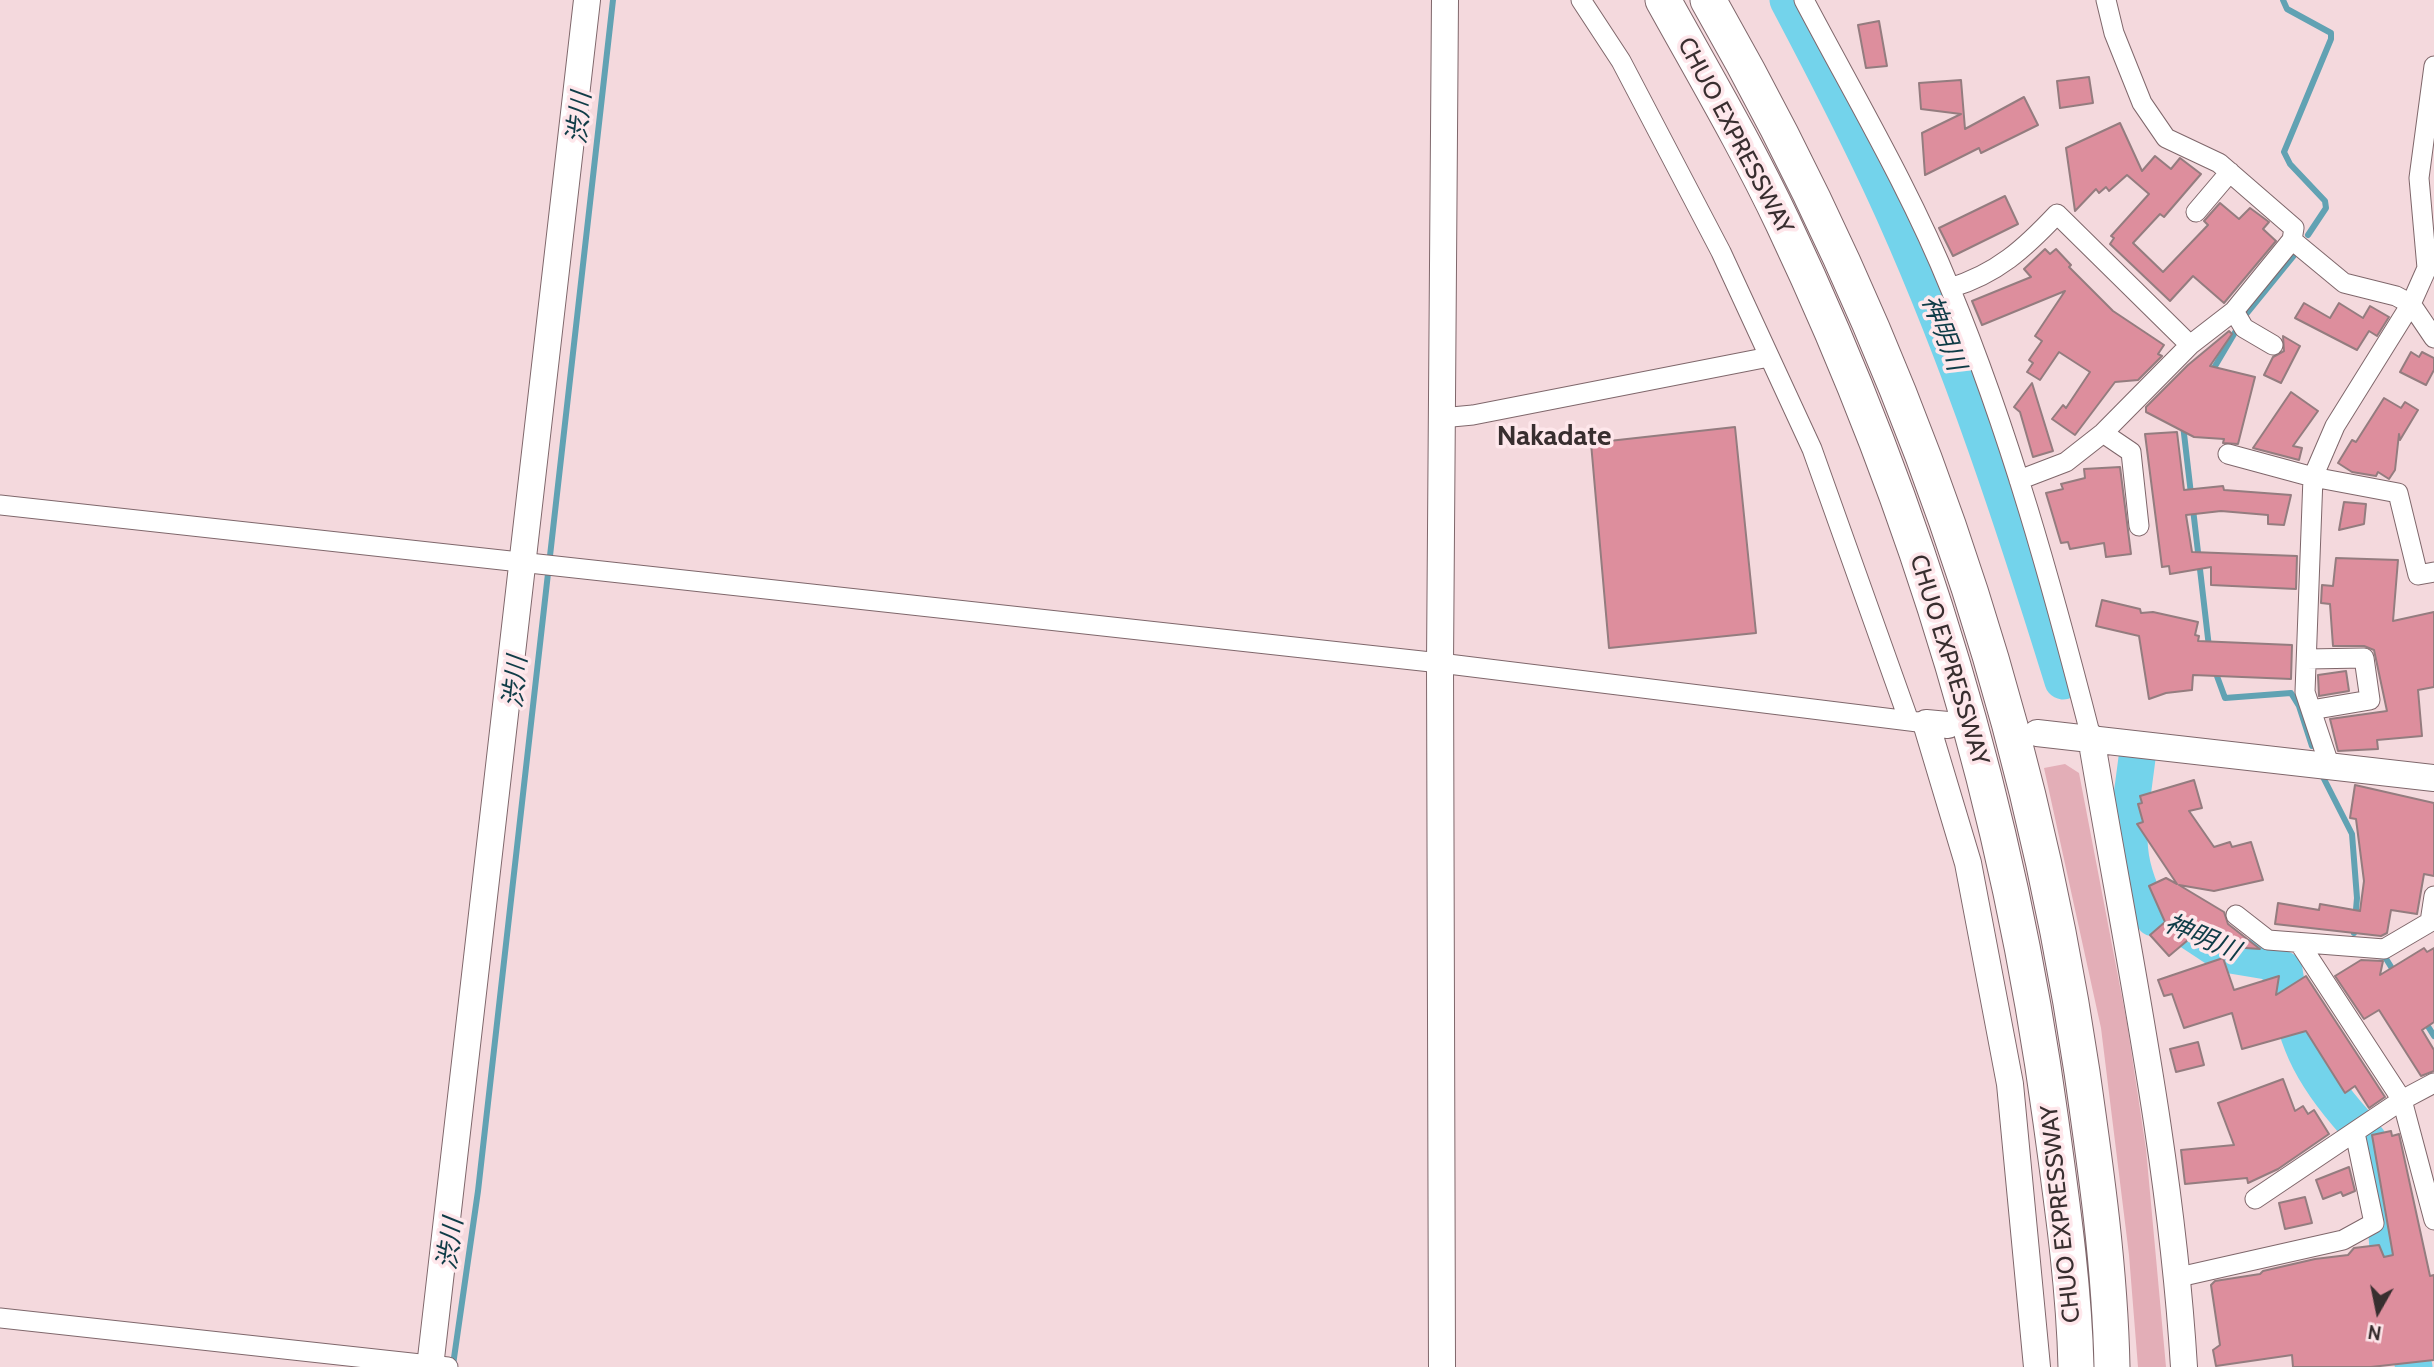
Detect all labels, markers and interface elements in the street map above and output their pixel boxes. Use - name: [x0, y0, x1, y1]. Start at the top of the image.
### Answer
- street label: CHUO EXPRESSWAY: [1671, 33, 1799, 239]
- water label: 渋川: [562, 91, 598, 145]
- water label: 神明川: [1914, 291, 1972, 375]
- district label: Nakadate: [1497, 420, 1611, 454]
- street label: CHUO EXPRESSWAY: [1903, 551, 1995, 769]
- water label: 渋川: [498, 655, 534, 709]
- water label: 神明川: [2160, 908, 2244, 968]
- street label: CHUO EXPRESSWAY: [2035, 1104, 2087, 1324]
- water label: 渋川: [432, 1216, 470, 1272]
- north arrow: [2343, 1276, 2413, 1346]
- text: N: [2366, 1320, 2383, 1345]

